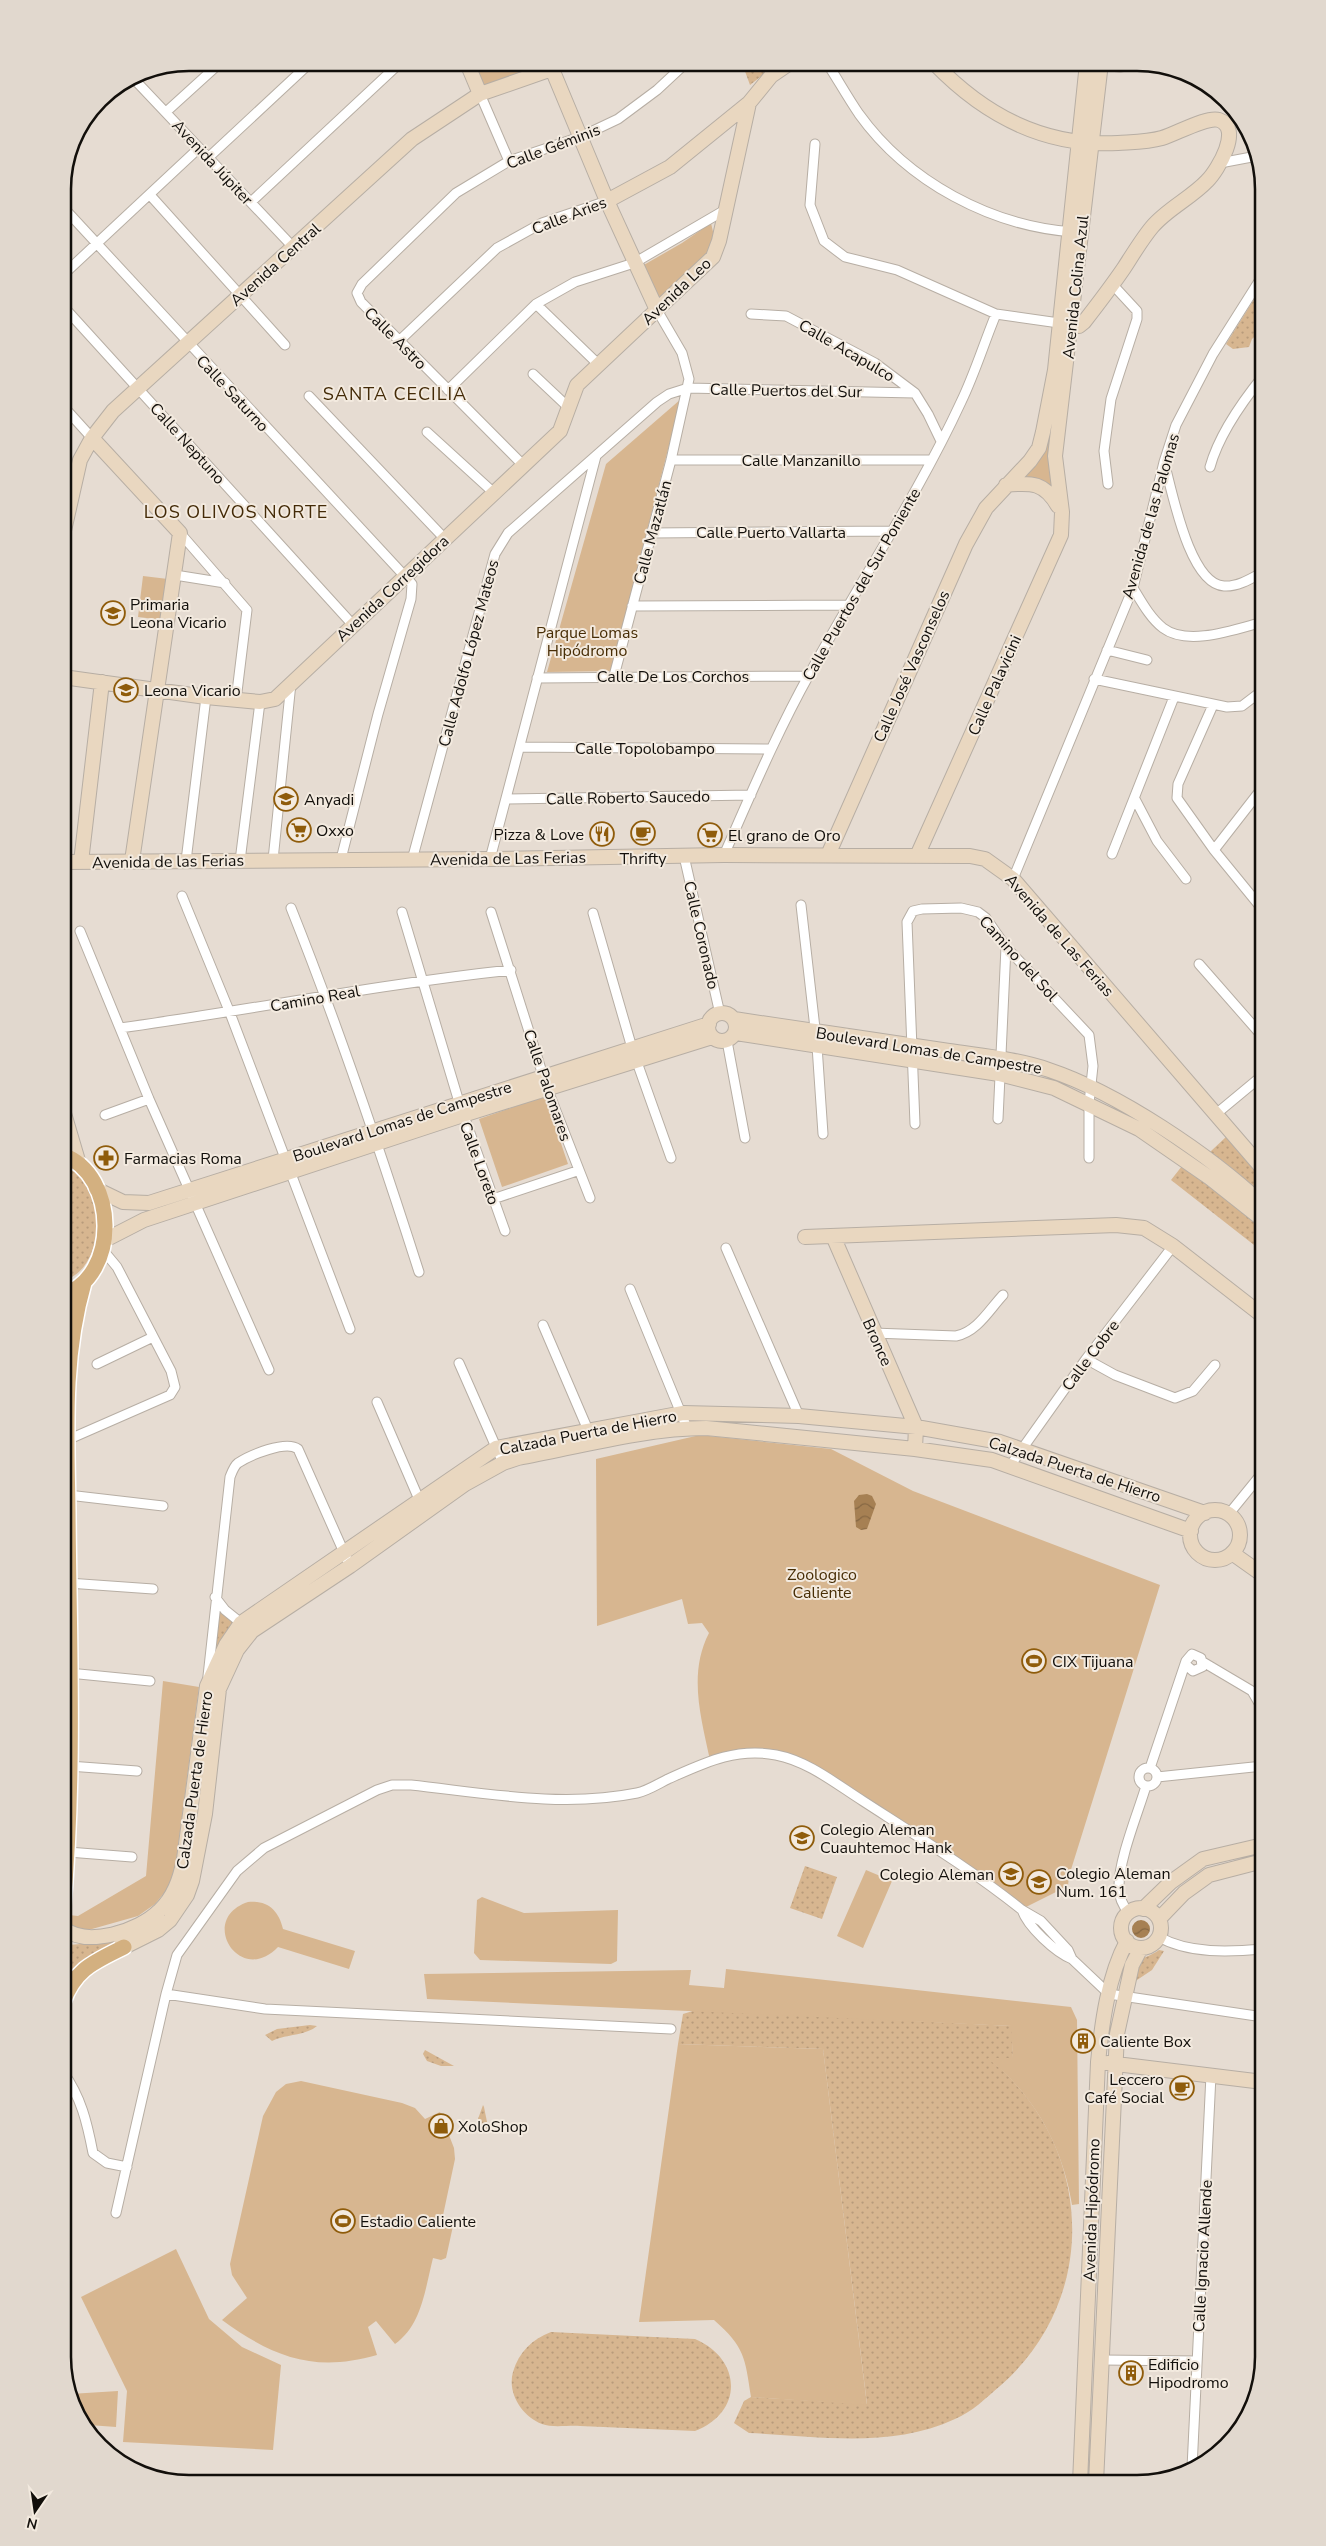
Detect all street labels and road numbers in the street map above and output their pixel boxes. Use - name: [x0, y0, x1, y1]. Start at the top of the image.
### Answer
- street label: Avenida Júpiter: [167, 115, 258, 210]
- street label: Calle Géminis: [503, 119, 604, 175]
- street label: Calle Aries: [529, 192, 610, 240]
- street label: Avenida Colina Azul: [1057, 214, 1095, 360]
- street label: Avenida Central: [226, 218, 326, 311]
- street label: Avenida Leo: [637, 253, 716, 330]
- street label: Calle Astro: [359, 303, 432, 375]
- street label: Calle Acapulco: [794, 314, 899, 387]
- street label: Calle Saturno: [191, 350, 274, 437]
- street label: Calle Puertos del Sur: [710, 379, 862, 403]
- street label: Calle Neptuno: [145, 398, 230, 489]
- street label: Avenida de las Palomas: [1117, 431, 1185, 602]
- street label: Calle Manzanillo: [741, 450, 861, 472]
- street label: Calle Mazatlán: [629, 478, 677, 587]
- street label: Calle Puertos del Sur Poniente: [798, 484, 926, 685]
- street label: Calle Puerto Vallarta: [696, 522, 846, 544]
- street label: Avenida Corregidora: [331, 531, 454, 647]
- street label: Calle Adolfo López Mateos: [433, 557, 505, 749]
- street label: Calle José Vasconselos: [868, 587, 955, 746]
- street label: Calle Palavicini: [963, 631, 1027, 739]
- street label: Calle De Los Corchos: [597, 666, 749, 688]
- street label: Calle Topolobampo: [575, 738, 715, 760]
- street label: Calle Roberto Saucedo: [546, 786, 710, 810]
- street label: Avenida de Las Ferias: [430, 847, 586, 871]
- street label: Avenida de las Ferias: [92, 850, 244, 874]
- street label: Avenida de Las Ferias: [1000, 870, 1119, 1002]
- street label: Calle Coronado: [678, 879, 724, 992]
- street label: Camino del Sol: [974, 911, 1063, 1007]
- street label: Camino Real: [269, 980, 362, 1018]
- street label: Boulevard Lomas de Campestre: [814, 1022, 1044, 1080]
- street label: Calle Palomares: [518, 1027, 576, 1144]
- street label: Boulevard Lomas de Campestre: [290, 1076, 514, 1168]
- street label: Calle Loreto: [454, 1119, 504, 1208]
- street label: Bronce: [857, 1315, 897, 1370]
- street label: Calle Cobre: [1057, 1316, 1125, 1396]
- street label: Calzada Puerta de Hierro: [498, 1405, 679, 1461]
- street label: Calzada Puerta de Hierro: [986, 1432, 1164, 1508]
- street label: Calzada Puerta de Hierro: [172, 1689, 218, 1871]
- street label: Avenida Hipódromo: [1079, 2138, 1105, 2282]
- street label: Calle Ignacio Allende: [1188, 2179, 1218, 2333]

